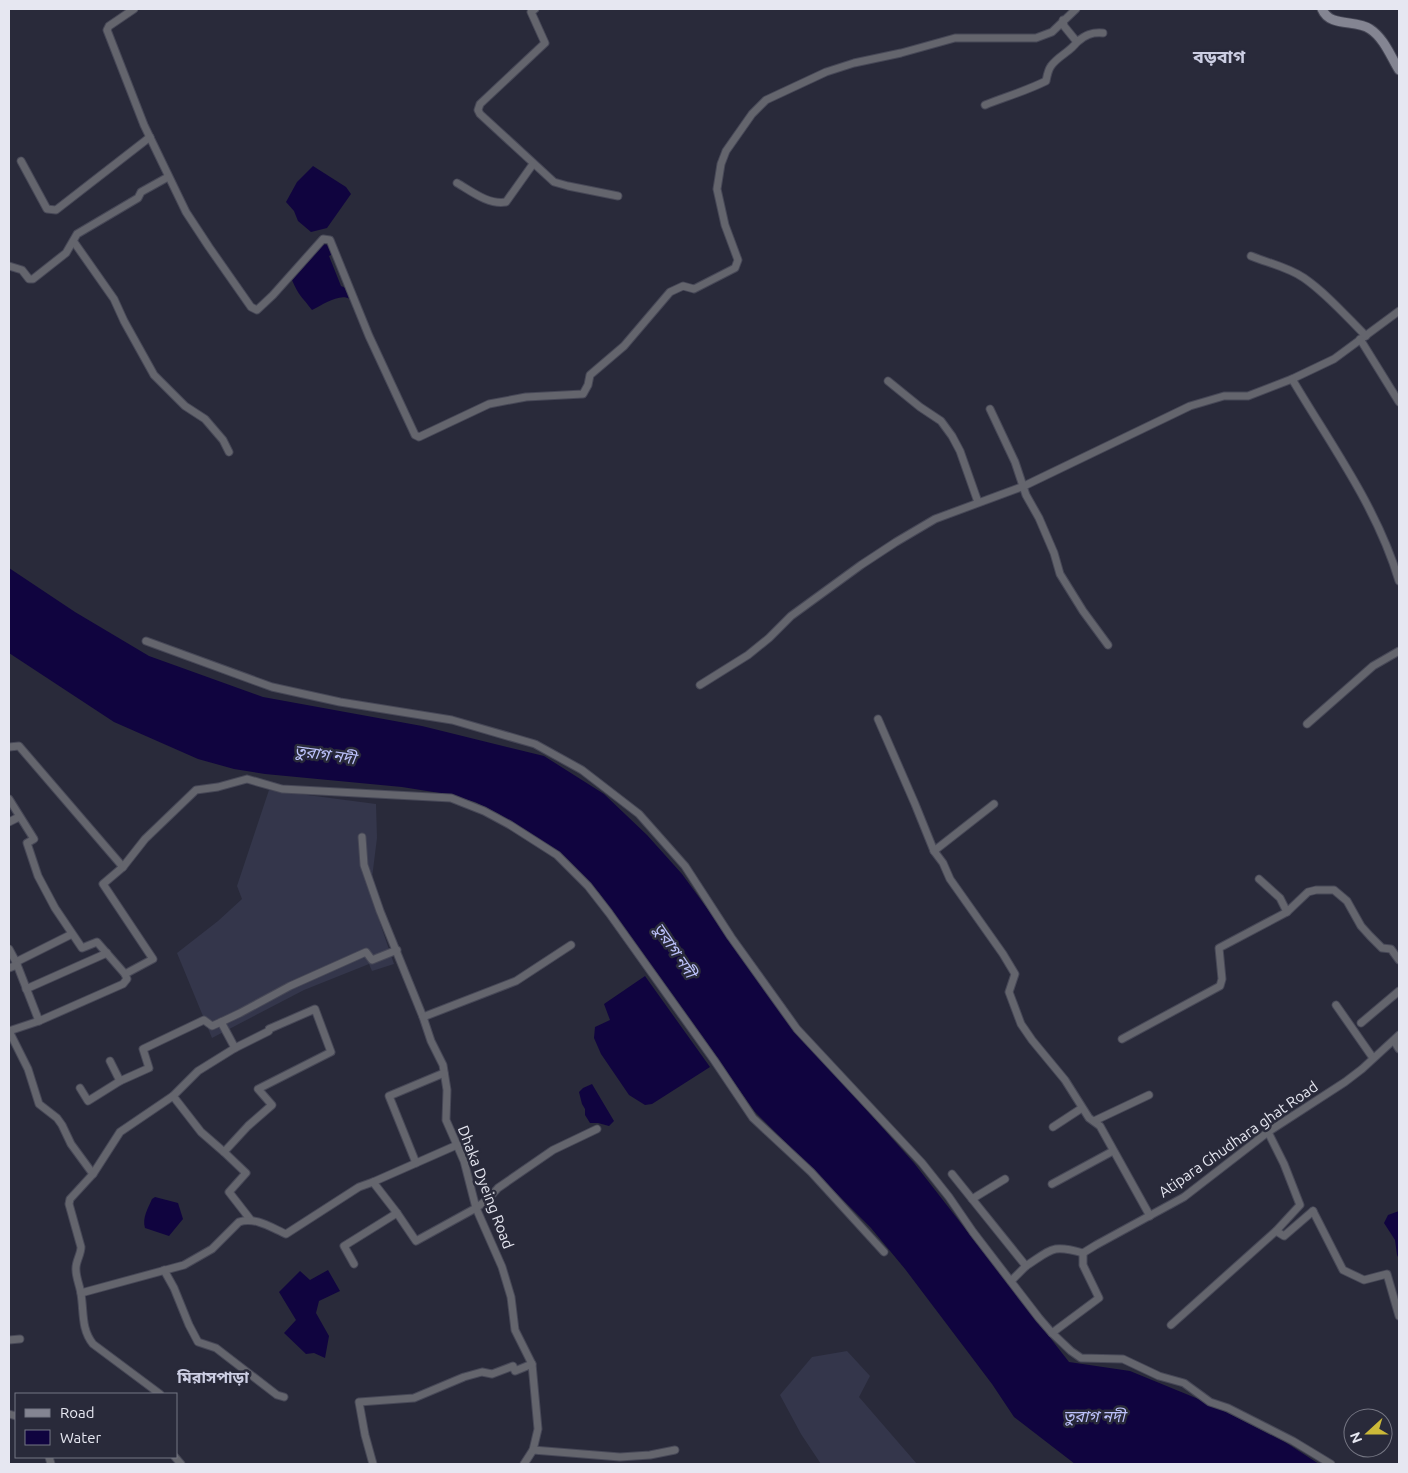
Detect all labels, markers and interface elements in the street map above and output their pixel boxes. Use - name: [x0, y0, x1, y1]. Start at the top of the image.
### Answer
- district label: বড়বাগ: [1192, 46, 1246, 66]
- water label: তুরাগ নদী: [293, 741, 360, 769]
- water label: তুরাগ নদী: [649, 919, 701, 984]
- street label: Atipara Ghudhara ghat Road: [1155, 1077, 1321, 1201]
- street label: Dhaka Dyeing Road: [455, 1123, 517, 1251]
- district label: মিরাসপাড়া: [176, 1368, 249, 1386]
- legend: [15, 1393, 178, 1458]
- text: Road: [60, 1404, 95, 1421]
- water label: তুরাগ নদী: [1063, 1407, 1128, 1426]
- north arrow: [1343, 1408, 1393, 1458]
- text: Water: [60, 1429, 101, 1446]
- text: N: [1347, 1430, 1365, 1445]

